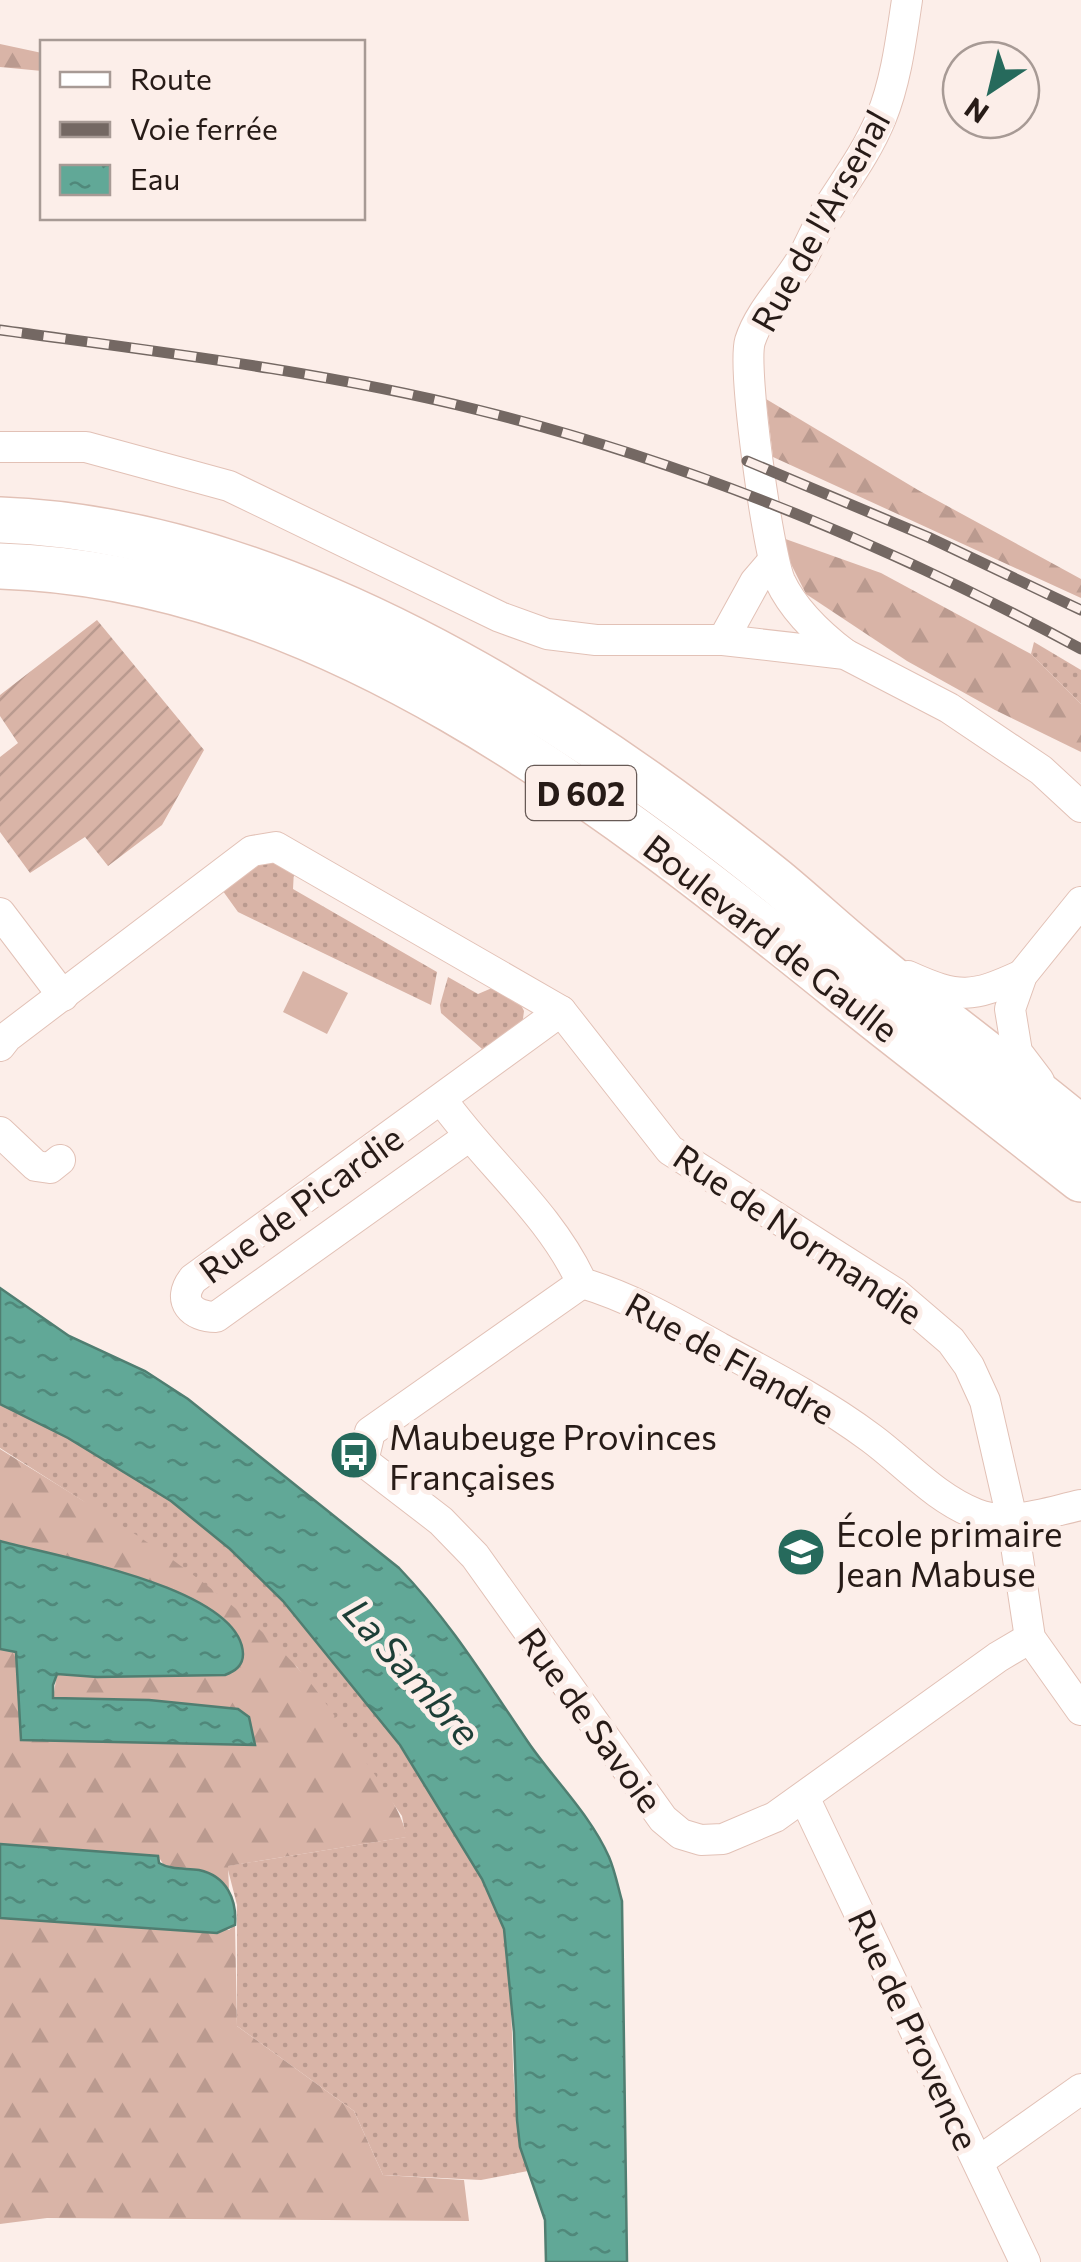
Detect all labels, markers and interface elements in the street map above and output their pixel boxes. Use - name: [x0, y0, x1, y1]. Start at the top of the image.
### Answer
- legend: [40, 40, 365, 220]
- north arrow: [941, 40, 1041, 140]
- text: Route: [130, 59, 212, 96]
- text: N: [958, 91, 994, 131]
- street label: Rue de l'Arsenal: [740, 102, 898, 338]
- text: Voie ferrée: [130, 109, 278, 146]
- text: Eau: [130, 159, 180, 196]
- road number: D 602: [526, 766, 636, 820]
- street label: Boulevard de Gaulle: [636, 824, 908, 1050]
- street label: Rue de Picardie: [190, 1115, 410, 1291]
- street label: Rue de Normandie: [666, 1134, 932, 1332]
- street label: Rue de Flandre: [619, 1282, 843, 1432]
- place label: Maubeuge Provinces Françaises: [389, 1414, 717, 1497]
- bus stop icon: Maubeuge Provinces Françaises: [328, 1429, 380, 1481]
- place label: École primaire Jean Mabuse: [836, 1511, 1062, 1594]
- school or university icon: École primaire Jean Mabuse: [775, 1526, 827, 1578]
- water label: La Sambre: [335, 1588, 491, 1754]
- street label: Rue de Savoie: [511, 1618, 673, 1820]
- street label: Rue de Provence: [840, 1902, 990, 2156]

